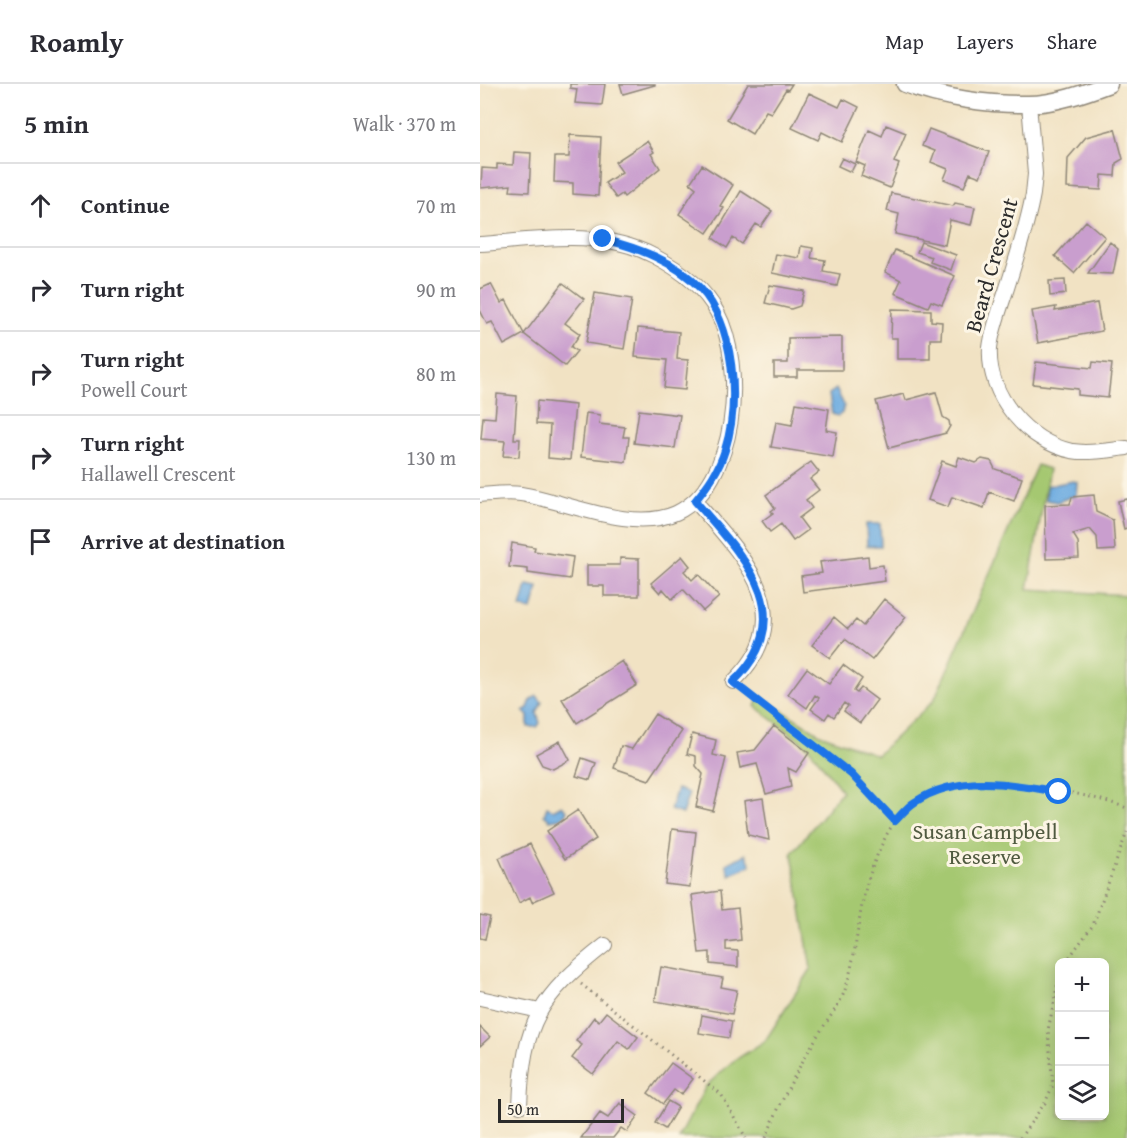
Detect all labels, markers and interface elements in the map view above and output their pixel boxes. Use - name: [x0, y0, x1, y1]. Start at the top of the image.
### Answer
- text: Roamly: [30, 21, 124, 62]
- text: Map: [885, 26, 924, 57]
- text: Layers: [957, 26, 1014, 57]
- text: Share: [1047, 26, 1097, 57]
- text: 5 min: [24, 104, 89, 143]
- text: Walk · 370 m: [353, 109, 456, 138]
- icon: ahead: [24, 189, 57, 222]
- text: Continue: [81, 189, 170, 221]
- text: 70 m: [416, 191, 456, 220]
- street label: Beard Crescent: [957, 194, 1026, 336]
- route end: [589, 225, 615, 251]
- icon: right: [24, 273, 57, 306]
- text: Turn right: [81, 273, 184, 305]
- text: 90 m: [416, 275, 456, 304]
- text: Turn right: [81, 343, 184, 375]
- icon: right: [24, 357, 57, 390]
- text: 80 m: [416, 359, 456, 388]
- text: Powell Court: [81, 375, 188, 404]
- text: Turn right: [81, 427, 184, 459]
- icon: right: [24, 441, 57, 474]
- text: 130 m: [406, 443, 456, 472]
- text: Hallawell Crescent: [81, 459, 236, 488]
- icon: arrive: [24, 525, 57, 558]
- text: Arrive at destination: [81, 525, 285, 557]
- route start: [1045, 778, 1071, 804]
- park label: Susan Campbell Reserve: [912, 815, 1058, 872]
- map controls: [1055, 958, 1109, 1120]
- button: +: [1055, 958, 1109, 1012]
- button: −: [1055, 1012, 1109, 1066]
- button: layers: [1055, 1066, 1109, 1120]
- scale bar: [498, 1096, 624, 1124]
- text: 50 m: [507, 1097, 539, 1121]

